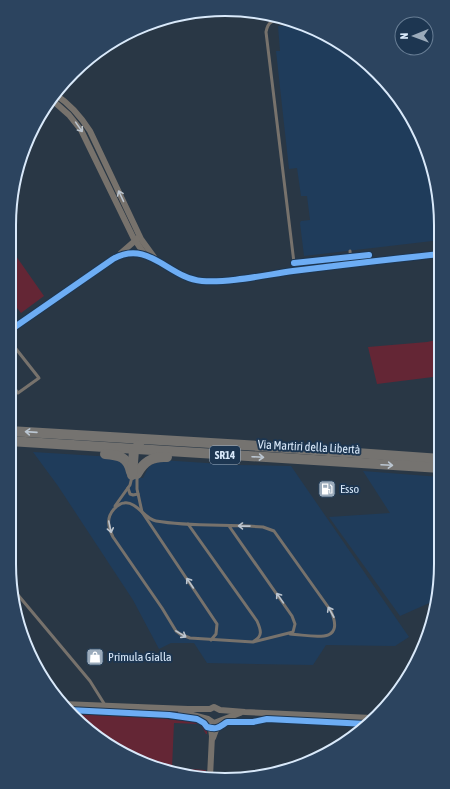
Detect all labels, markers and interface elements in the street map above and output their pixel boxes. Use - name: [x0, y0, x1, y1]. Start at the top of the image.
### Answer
- north arrow: [394, 16, 434, 56]
- text: N: [398, 33, 410, 40]
- one-way arrow: [75, 121, 83, 132]
- one-way arrow: [117, 191, 124, 203]
- one-way arrow: [25, 429, 38, 436]
- street label: Via Martiri della Libertà: [257, 437, 361, 457]
- road number: SR14: [210, 446, 240, 464]
- one-way arrow: [251, 453, 264, 460]
- one-way arrow: [380, 461, 393, 468]
- fuel station icon: Esso: [317, 479, 337, 499]
- place label: Esso: [340, 482, 360, 496]
- one-way arrow: [106, 520, 114, 533]
- one-way arrow: [238, 522, 251, 530]
- one-way arrow: [186, 578, 194, 589]
- one-way arrow: [276, 592, 284, 603]
- one-way arrow: [326, 606, 334, 618]
- one-way arrow: [176, 629, 187, 638]
- shop icon: Primula Gialla: [85, 647, 105, 667]
- place label: Primula Gialla: [108, 650, 172, 664]

